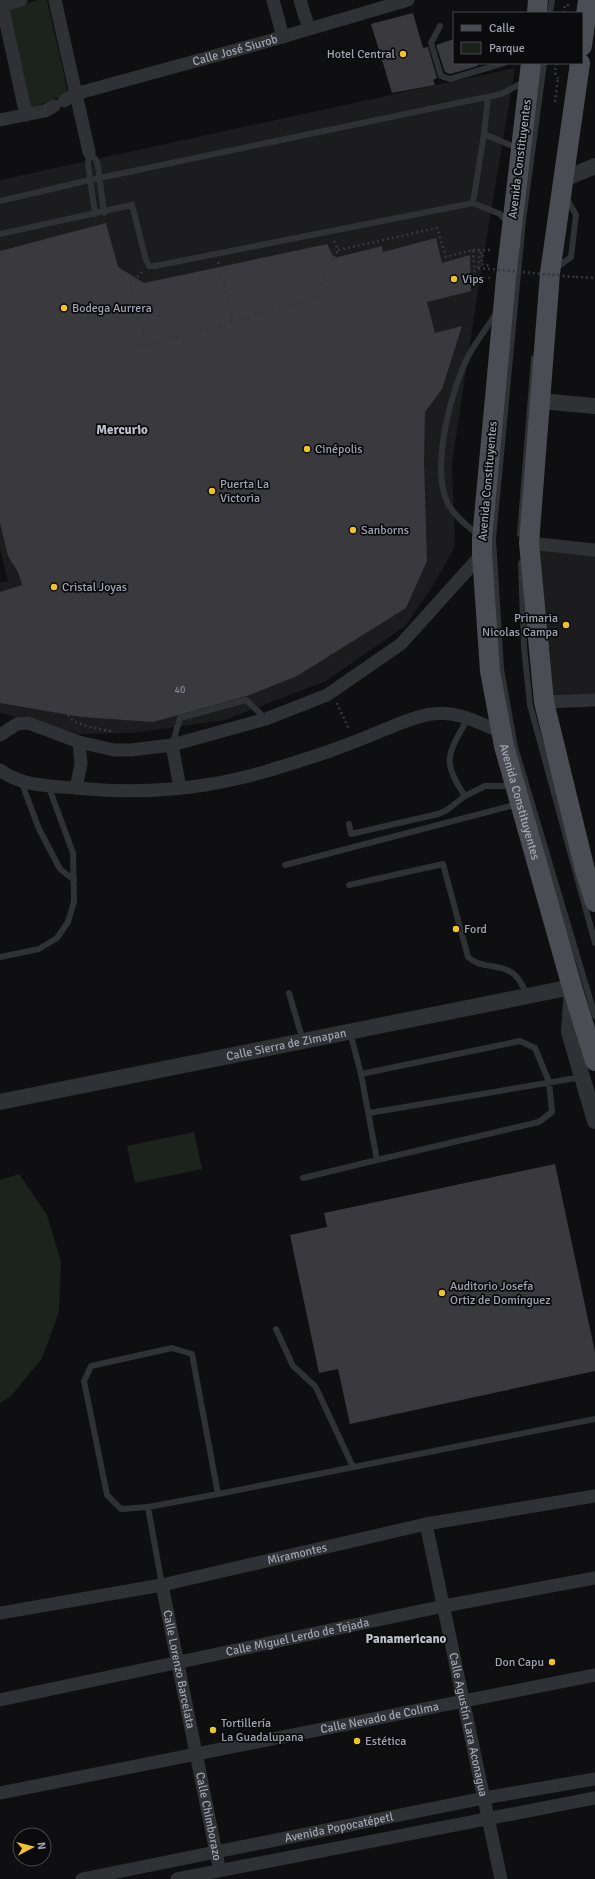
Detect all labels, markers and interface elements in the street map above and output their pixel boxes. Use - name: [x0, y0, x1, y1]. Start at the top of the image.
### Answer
- legend: [453, 12, 583, 64]
- text: Calle: [489, 21, 515, 36]
- street label: Calle José Siurob: [191, 31, 279, 69]
- text: Parque: [489, 41, 525, 56]
- place label: Hotel Central: [327, 47, 395, 62]
- marker: Hotel Central: [398, 49, 408, 59]
- street label: Avenida Constituyentes: [505, 98, 535, 220]
- place label: Vips: [462, 272, 484, 287]
- marker: Vips: [449, 274, 459, 284]
- place label: Bodega Aurrera: [72, 301, 152, 316]
- marker: Bodega Aurrera: [59, 303, 69, 313]
- street label: Avenida Constituyentes: [475, 421, 501, 541]
- district label: Mercurio: [96, 422, 148, 438]
- place label: Cinépolis: [315, 442, 363, 457]
- marker: Cinépolis: [302, 444, 312, 454]
- place label: Puerta La Victoria: [220, 477, 269, 506]
- marker: Puerta La Victoria: [207, 486, 217, 496]
- place label: Sanborns: [361, 523, 409, 538]
- marker: Sanborns: [348, 525, 358, 535]
- place label: Cristal Joyas: [62, 580, 127, 595]
- marker: Cristal Joyas: [49, 582, 59, 592]
- place label: Primaria Nicolas Campa: [482, 611, 558, 640]
- marker: Primaria Nicolas Campa: [561, 620, 571, 630]
- house number: 40: [175, 684, 185, 696]
- street label: Avenida Constituyentes: [496, 742, 543, 862]
- place label: Ford: [464, 922, 487, 937]
- marker: Ford: [451, 924, 461, 934]
- street label: Calle Sierra de Zimapan: [225, 1025, 348, 1064]
- place label: Auditorio Josefa Ortiz de Domínguez: [450, 1279, 551, 1308]
- marker: Auditorio Josefa Ortiz de Domínguez: [437, 1288, 447, 1298]
- street label: Miramontes: [266, 1540, 329, 1568]
- street label: Calle Lorenzo Barcelata: [160, 1609, 198, 1730]
- street label: Calle Miguel Lerdo de Tejada: [224, 1615, 370, 1660]
- district label: Panamericano: [366, 1631, 447, 1647]
- street label: Calle Agustín Lara Aconagua: [446, 1651, 491, 1798]
- place label: Don Capu: [495, 1655, 544, 1670]
- marker: Don Capu: [547, 1657, 557, 1667]
- street label: Calle Nevado de Colima: [319, 1699, 440, 1737]
- place label: Tortillería La Guadalupana: [221, 1716, 304, 1745]
- marker: Tortillería La Guadalupana: [208, 1725, 218, 1735]
- place label: Estética: [365, 1734, 406, 1749]
- marker: Estética: [352, 1736, 362, 1746]
- street label: Calle Chimborazo: [193, 1771, 225, 1862]
- street label: Avenida Popocatépetl: [283, 1809, 395, 1846]
- north arrow: [12, 1827, 52, 1867]
- text: N: [35, 1841, 48, 1850]

